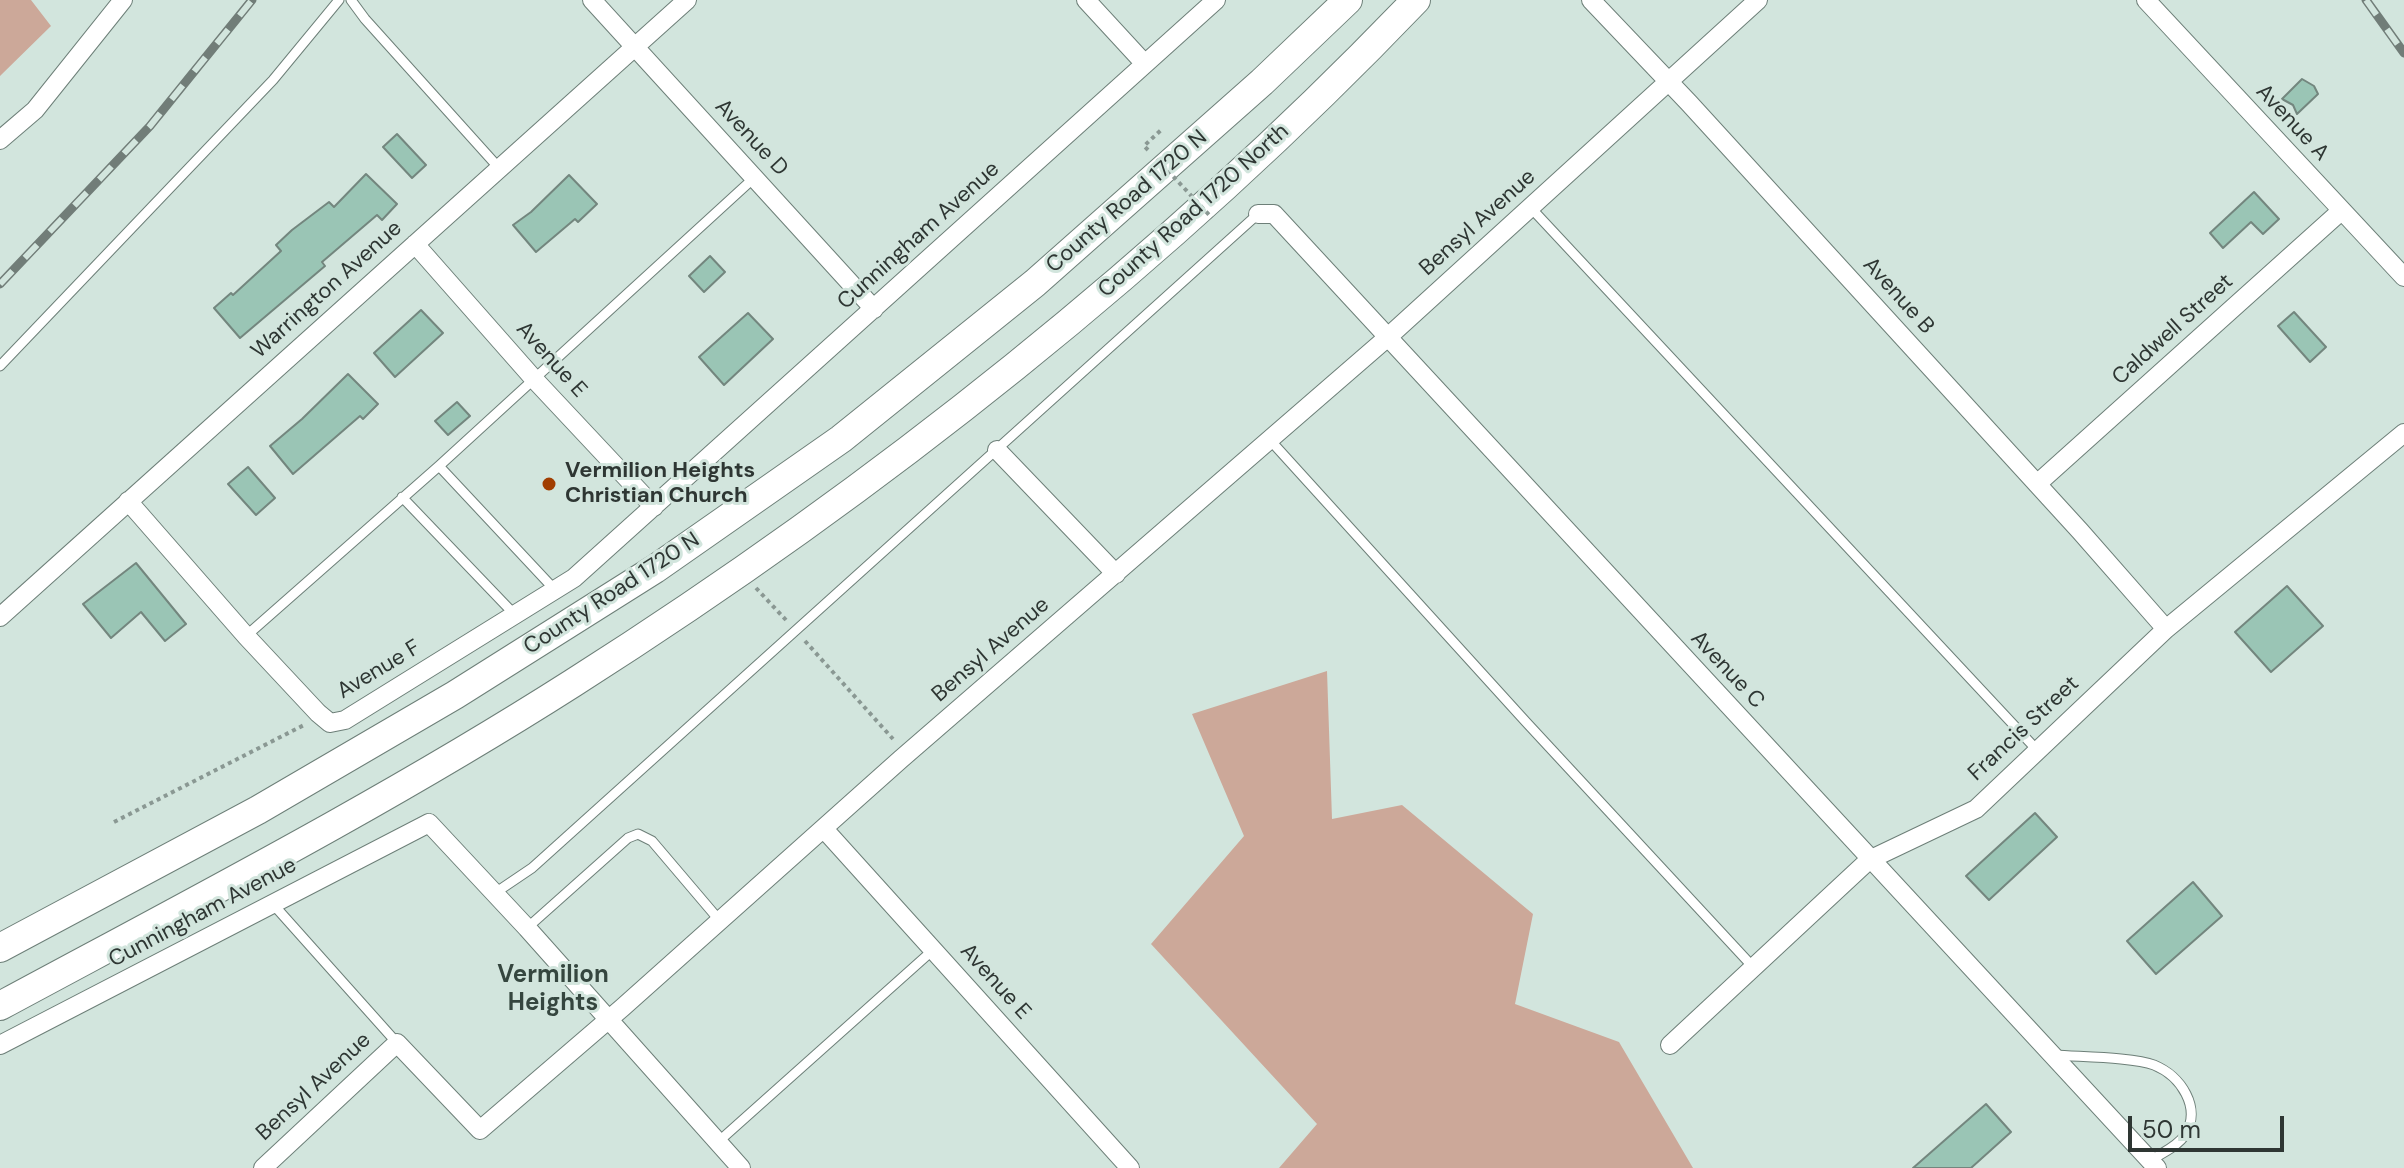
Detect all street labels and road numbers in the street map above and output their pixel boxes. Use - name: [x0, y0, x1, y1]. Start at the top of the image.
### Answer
- street label: Avenue A: [2250, 79, 2334, 167]
- street label: Avenue D: [709, 94, 793, 182]
- street label: County Road 1720 North: [1093, 119, 1295, 303]
- street label: County Road 1720 N: [1041, 125, 1213, 279]
- street label: Cunningham Avenue: [833, 156, 1005, 316]
- street label: Bensyl Avenue: [1415, 164, 1541, 282]
- street label: Warrington Avenue: [246, 216, 408, 364]
- street label: Avenue B: [1857, 252, 1939, 340]
- street label: Caldwell Street: [2107, 269, 2239, 391]
- street label: Avenue E: [510, 317, 592, 403]
- street label: County Road 1720 N: [519, 527, 705, 661]
- street label: Bensyl Avenue: [927, 592, 1055, 708]
- street label: Avenue C: [1684, 626, 1770, 714]
- street label: Avenue F: [333, 635, 425, 705]
- street label: Francis Street: [1963, 671, 2085, 787]
- street label: Cunningham Avenue: [105, 852, 301, 974]
- street label: Avenue E: [954, 939, 1036, 1025]
- street label: Bensyl Avenue: [251, 1027, 377, 1147]

